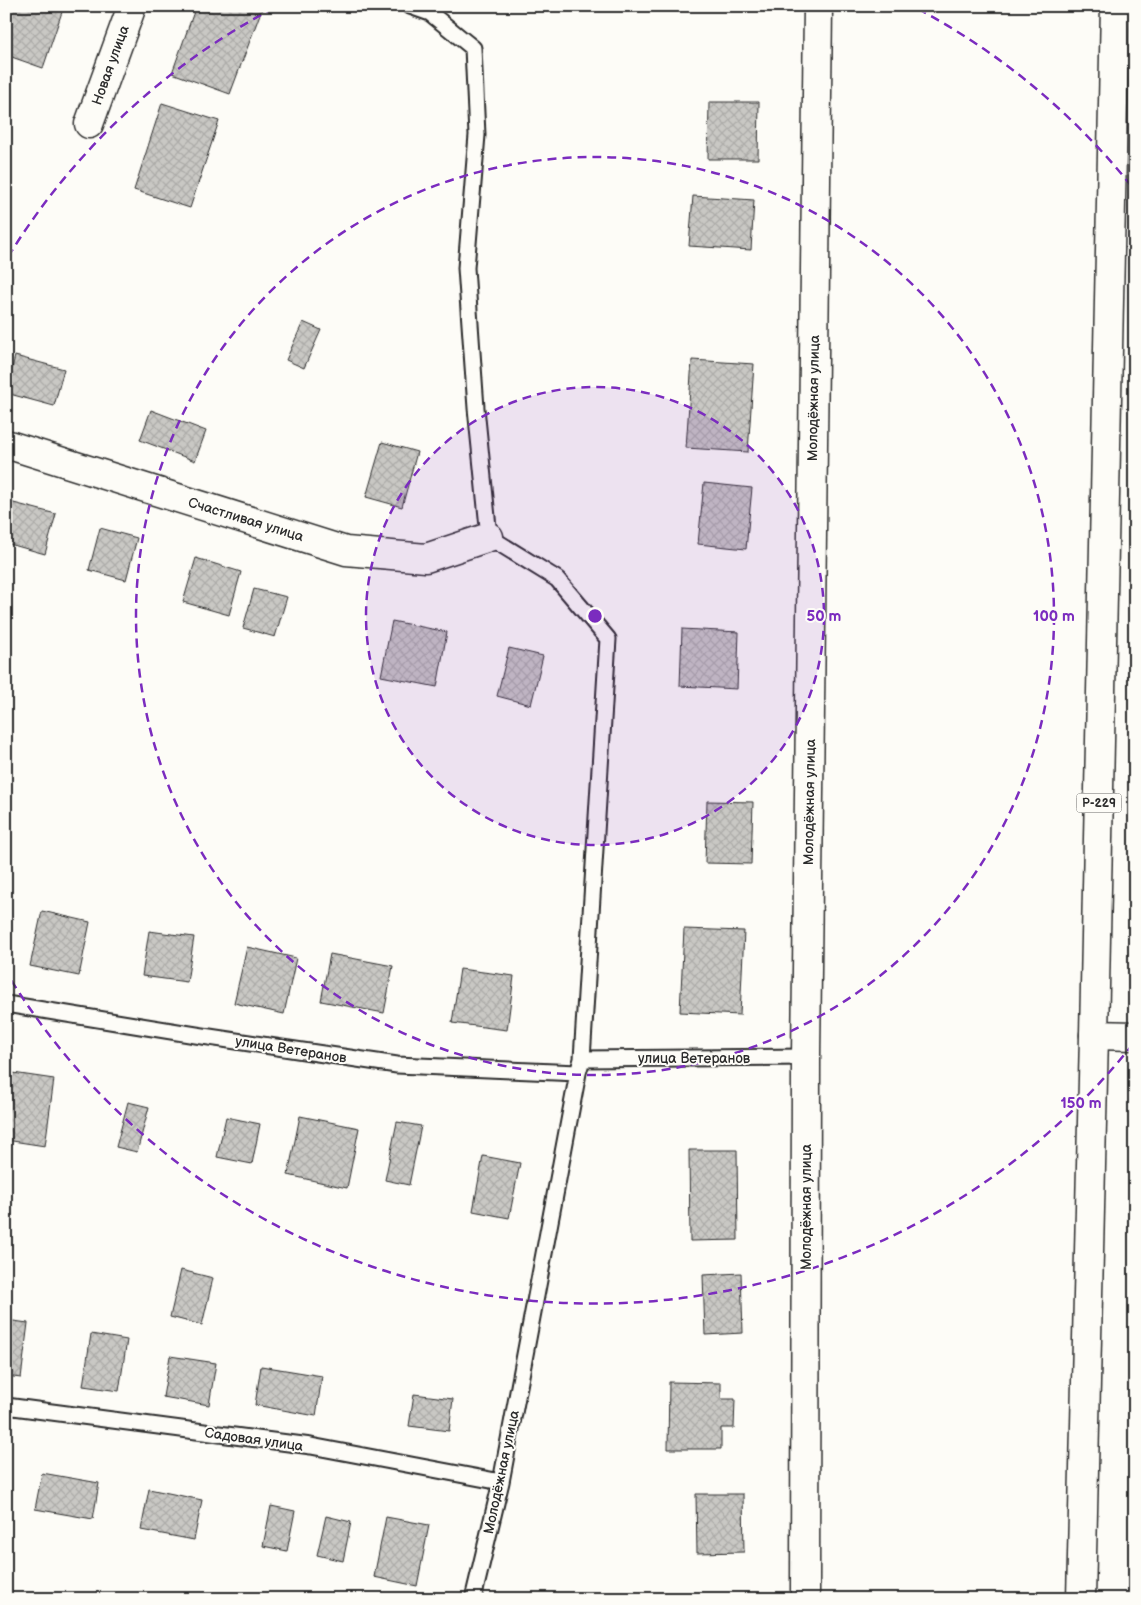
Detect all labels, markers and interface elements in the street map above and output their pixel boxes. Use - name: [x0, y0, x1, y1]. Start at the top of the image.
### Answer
- street label: Новая улица: [88, 22, 133, 107]
- street label: Молодёжная улица: [804, 334, 823, 461]
- street label: Счастливая улица: [186, 494, 306, 545]
- centre of rings: [586, 607, 604, 625]
- text: 50 m: [807, 607, 842, 626]
- text: 100 m: [1033, 607, 1075, 626]
- street label: Молодёжная улица: [800, 738, 819, 865]
- road number: Р-229: [1076, 794, 1122, 812]
- street label: улица Ветеранов: [234, 1032, 348, 1067]
- street label: улица Ветеранов: [638, 1050, 751, 1067]
- text: 150 m: [1060, 1094, 1102, 1113]
- street label: Молодёжная улица: [798, 1143, 815, 1270]
- street label: Молодёжная улица: [480, 1408, 523, 1536]
- street label: Садовая улица: [203, 1424, 305, 1455]

